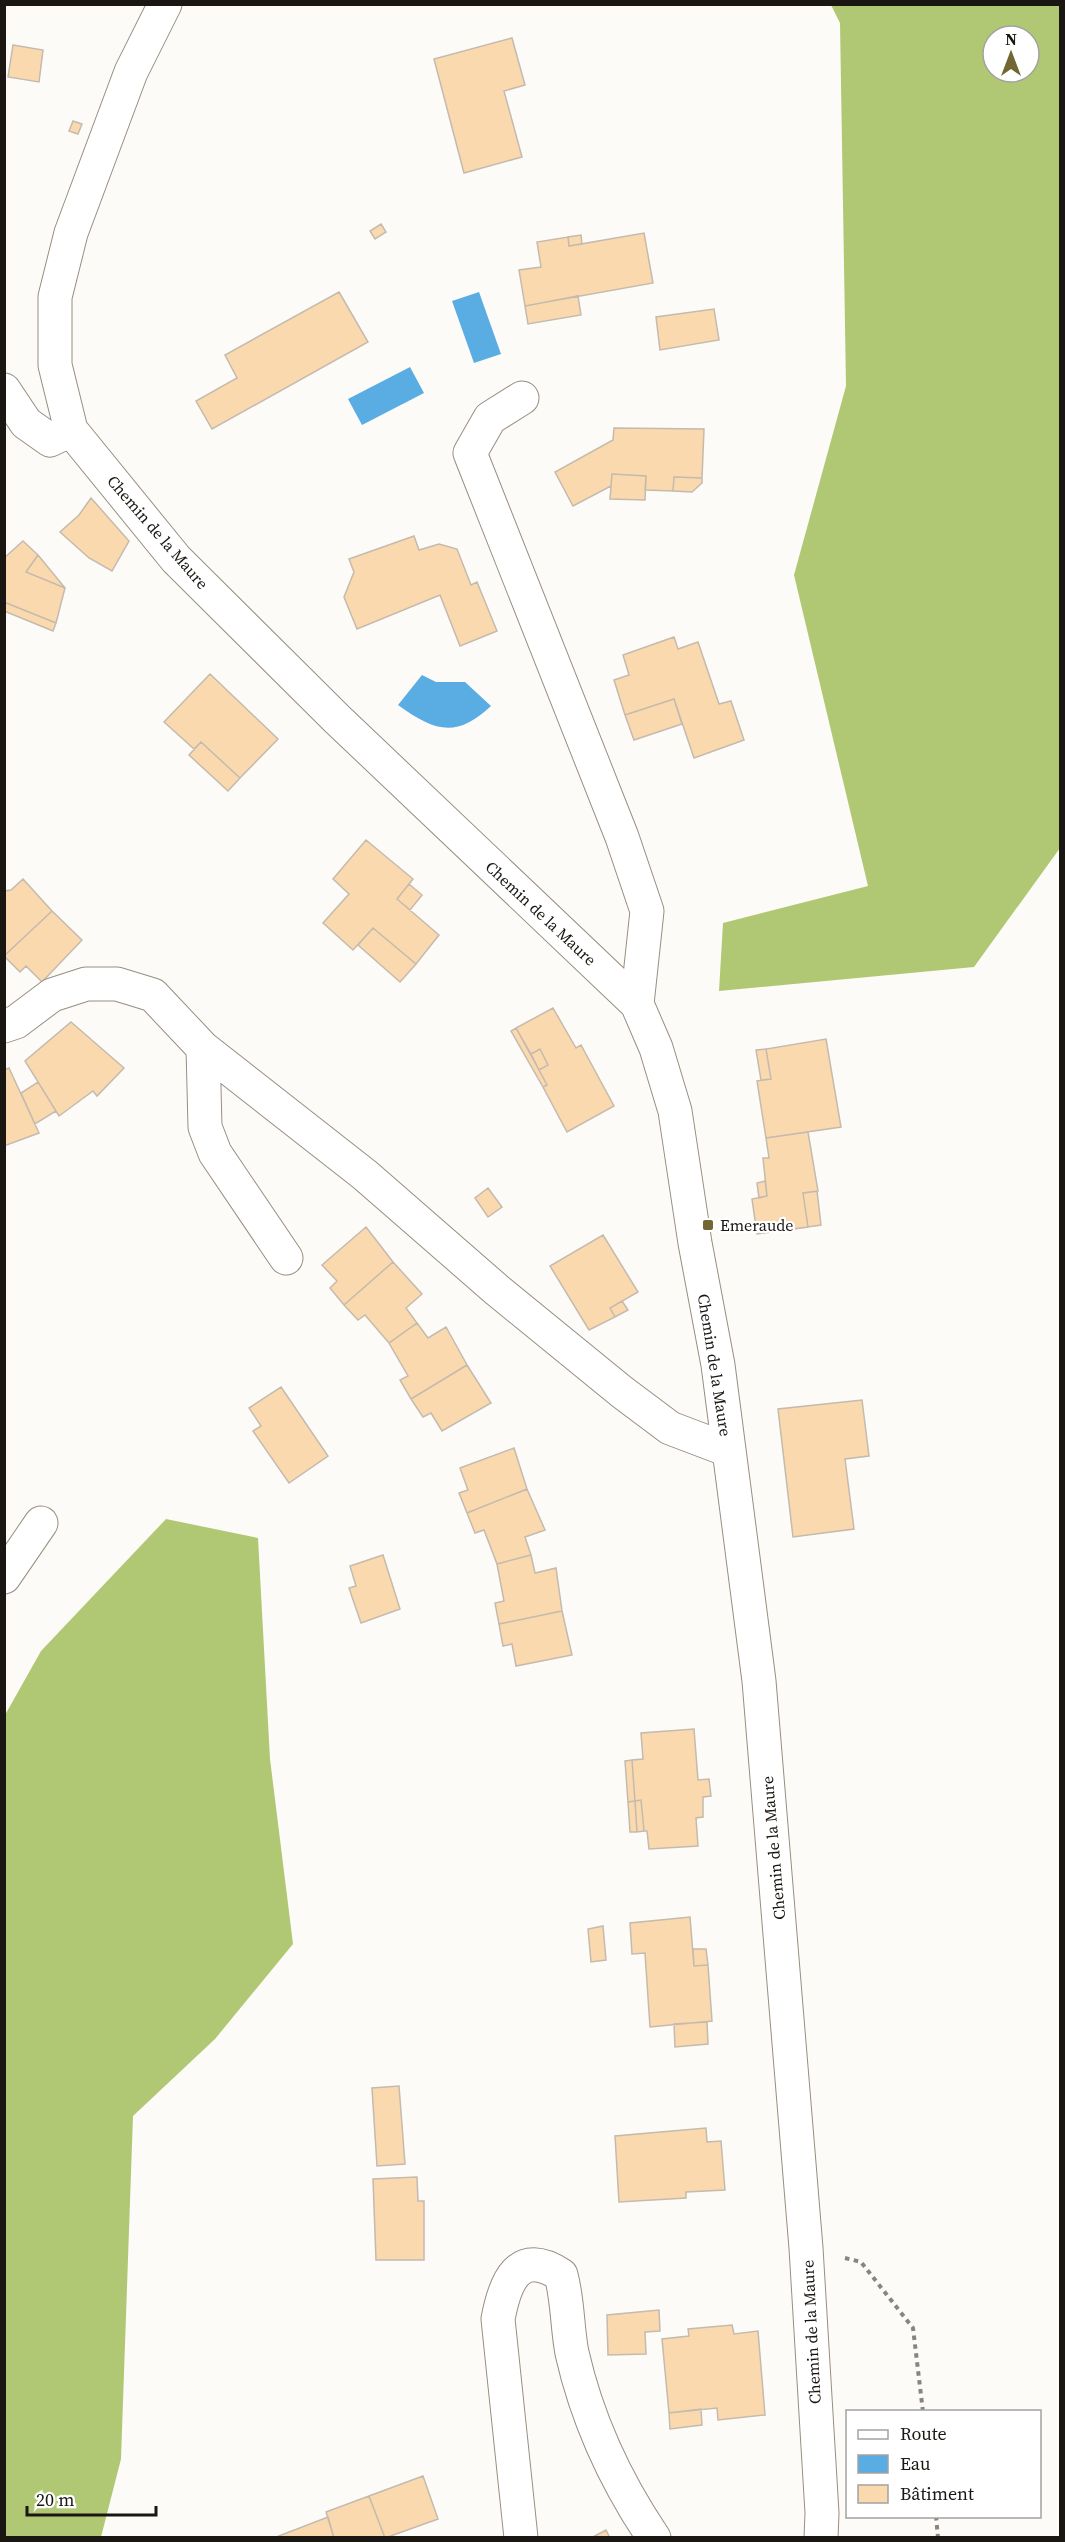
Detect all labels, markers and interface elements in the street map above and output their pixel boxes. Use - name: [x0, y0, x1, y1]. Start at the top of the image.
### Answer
- north arrow: [981, 24, 1041, 84]
- text: N: [1005, 28, 1017, 50]
- street label: Chemin de la Maure: [102, 470, 214, 594]
- street label: Chemin de la Maure: [481, 856, 601, 970]
- place label: Emeraude: [720, 1214, 793, 1236]
- marker: Emeraude: [701, 1218, 715, 1232]
- street label: Chemin de la Maure: [693, 1292, 737, 1438]
- street label: Chemin de la Maure: [756, 1775, 790, 1921]
- street label: Chemin de la Maure: [796, 2259, 826, 2405]
- legend: [846, 2410, 1041, 2518]
- text: Route: [900, 2421, 947, 2446]
- text: Eau: [900, 2451, 931, 2476]
- scale bar: [27, 2479, 156, 2517]
- text: Bâtiment: [900, 2481, 974, 2506]
- text: 20 m: [36, 2487, 74, 2512]

